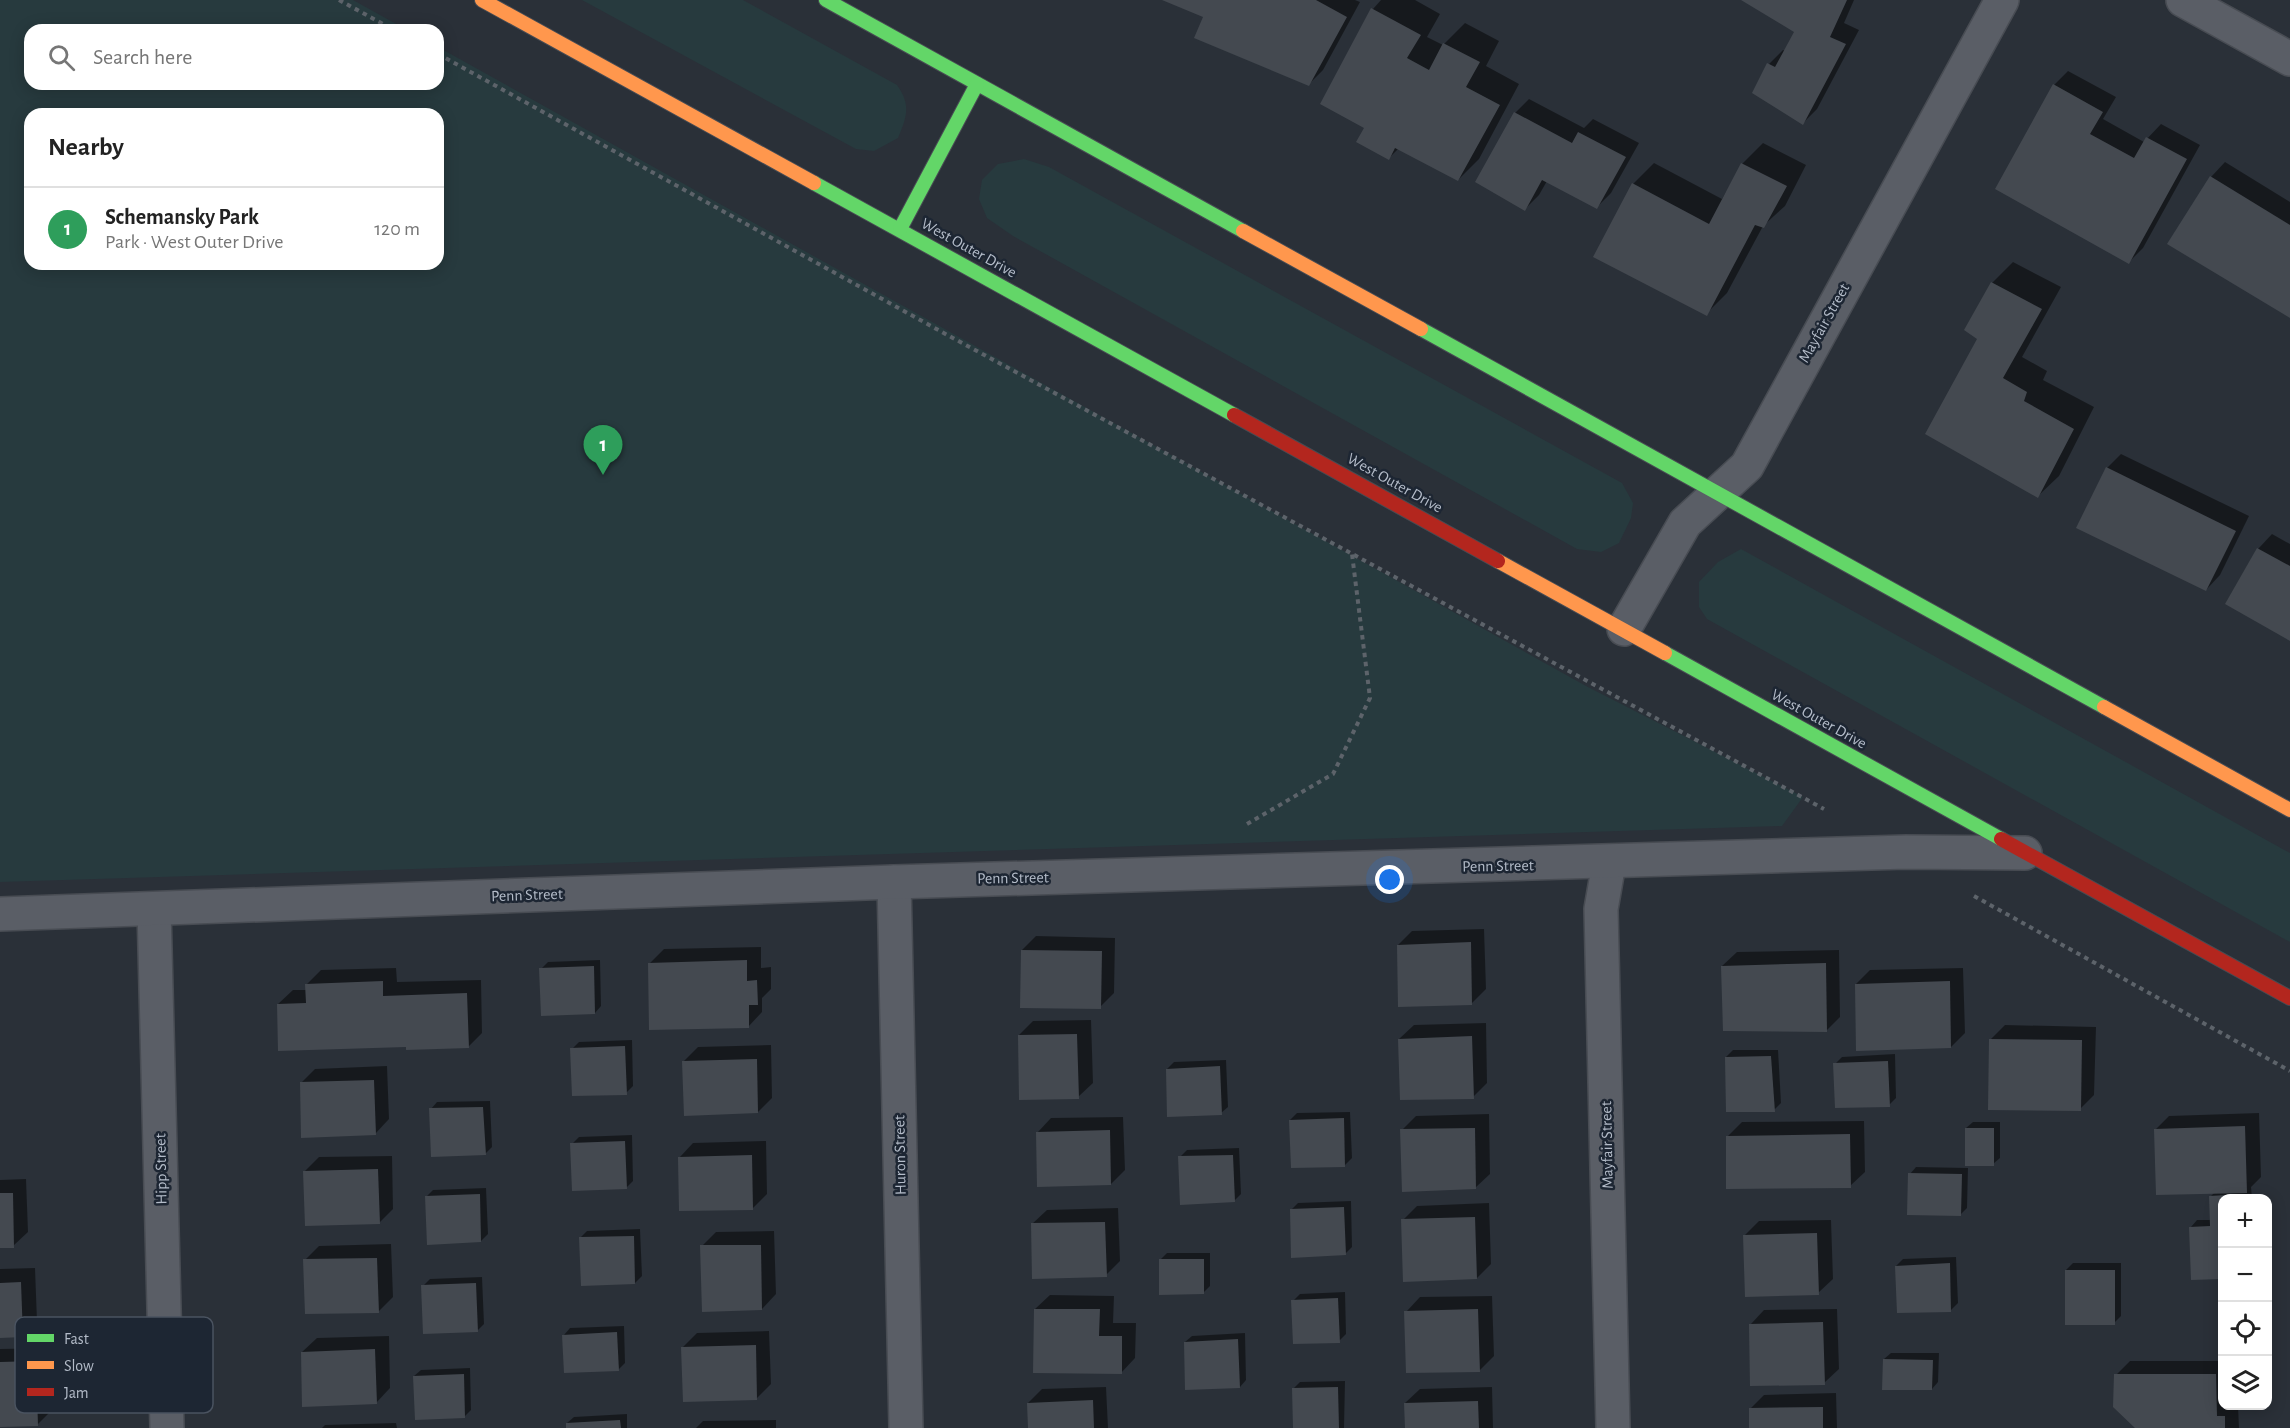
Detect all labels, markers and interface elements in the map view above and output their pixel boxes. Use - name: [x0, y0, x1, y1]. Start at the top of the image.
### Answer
- search box: [24, 24, 444, 90]
- icon: search: [45, 41, 78, 74]
- text: Search here: [93, 46, 192, 68]
- text: Nearby: [48, 134, 124, 160]
- text: Schemansky Park: [105, 206, 259, 228]
- street label: West Outer Drive: [919, 215, 1019, 281]
- text: 1: [64, 219, 71, 239]
- text: 120 m: [374, 219, 420, 239]
- text: Park · West Outer Drive: [105, 232, 284, 252]
- street label: Mayfair Street: [1796, 281, 1853, 366]
- pin: 1: [584, 426, 622, 475]
- street label: West Outer Drive: [1345, 450, 1445, 516]
- street label: West Outer Drive: [1769, 686, 1869, 752]
- street label: Penn Street: [1462, 857, 1534, 875]
- your location: [1375, 865, 1404, 894]
- street label: Penn Street: [977, 869, 1049, 887]
- street label: Penn Street: [491, 886, 563, 904]
- street label: Mayfair Street: [1598, 1101, 1617, 1189]
- street label: Huron Street: [891, 1115, 909, 1195]
- street label: Hipp Street: [152, 1133, 170, 1205]
- map controls: [2218, 1194, 2272, 1410]
- button: +: [2218, 1194, 2272, 1248]
- button: −: [2218, 1248, 2272, 1302]
- button: locate: [2218, 1302, 2272, 1356]
- legend: [15, 1317, 213, 1413]
- text: Fast: [64, 1331, 89, 1347]
- button: layers: [2218, 1356, 2272, 1410]
- text: Slow: [64, 1358, 94, 1374]
- text: Jam: [64, 1385, 89, 1401]

